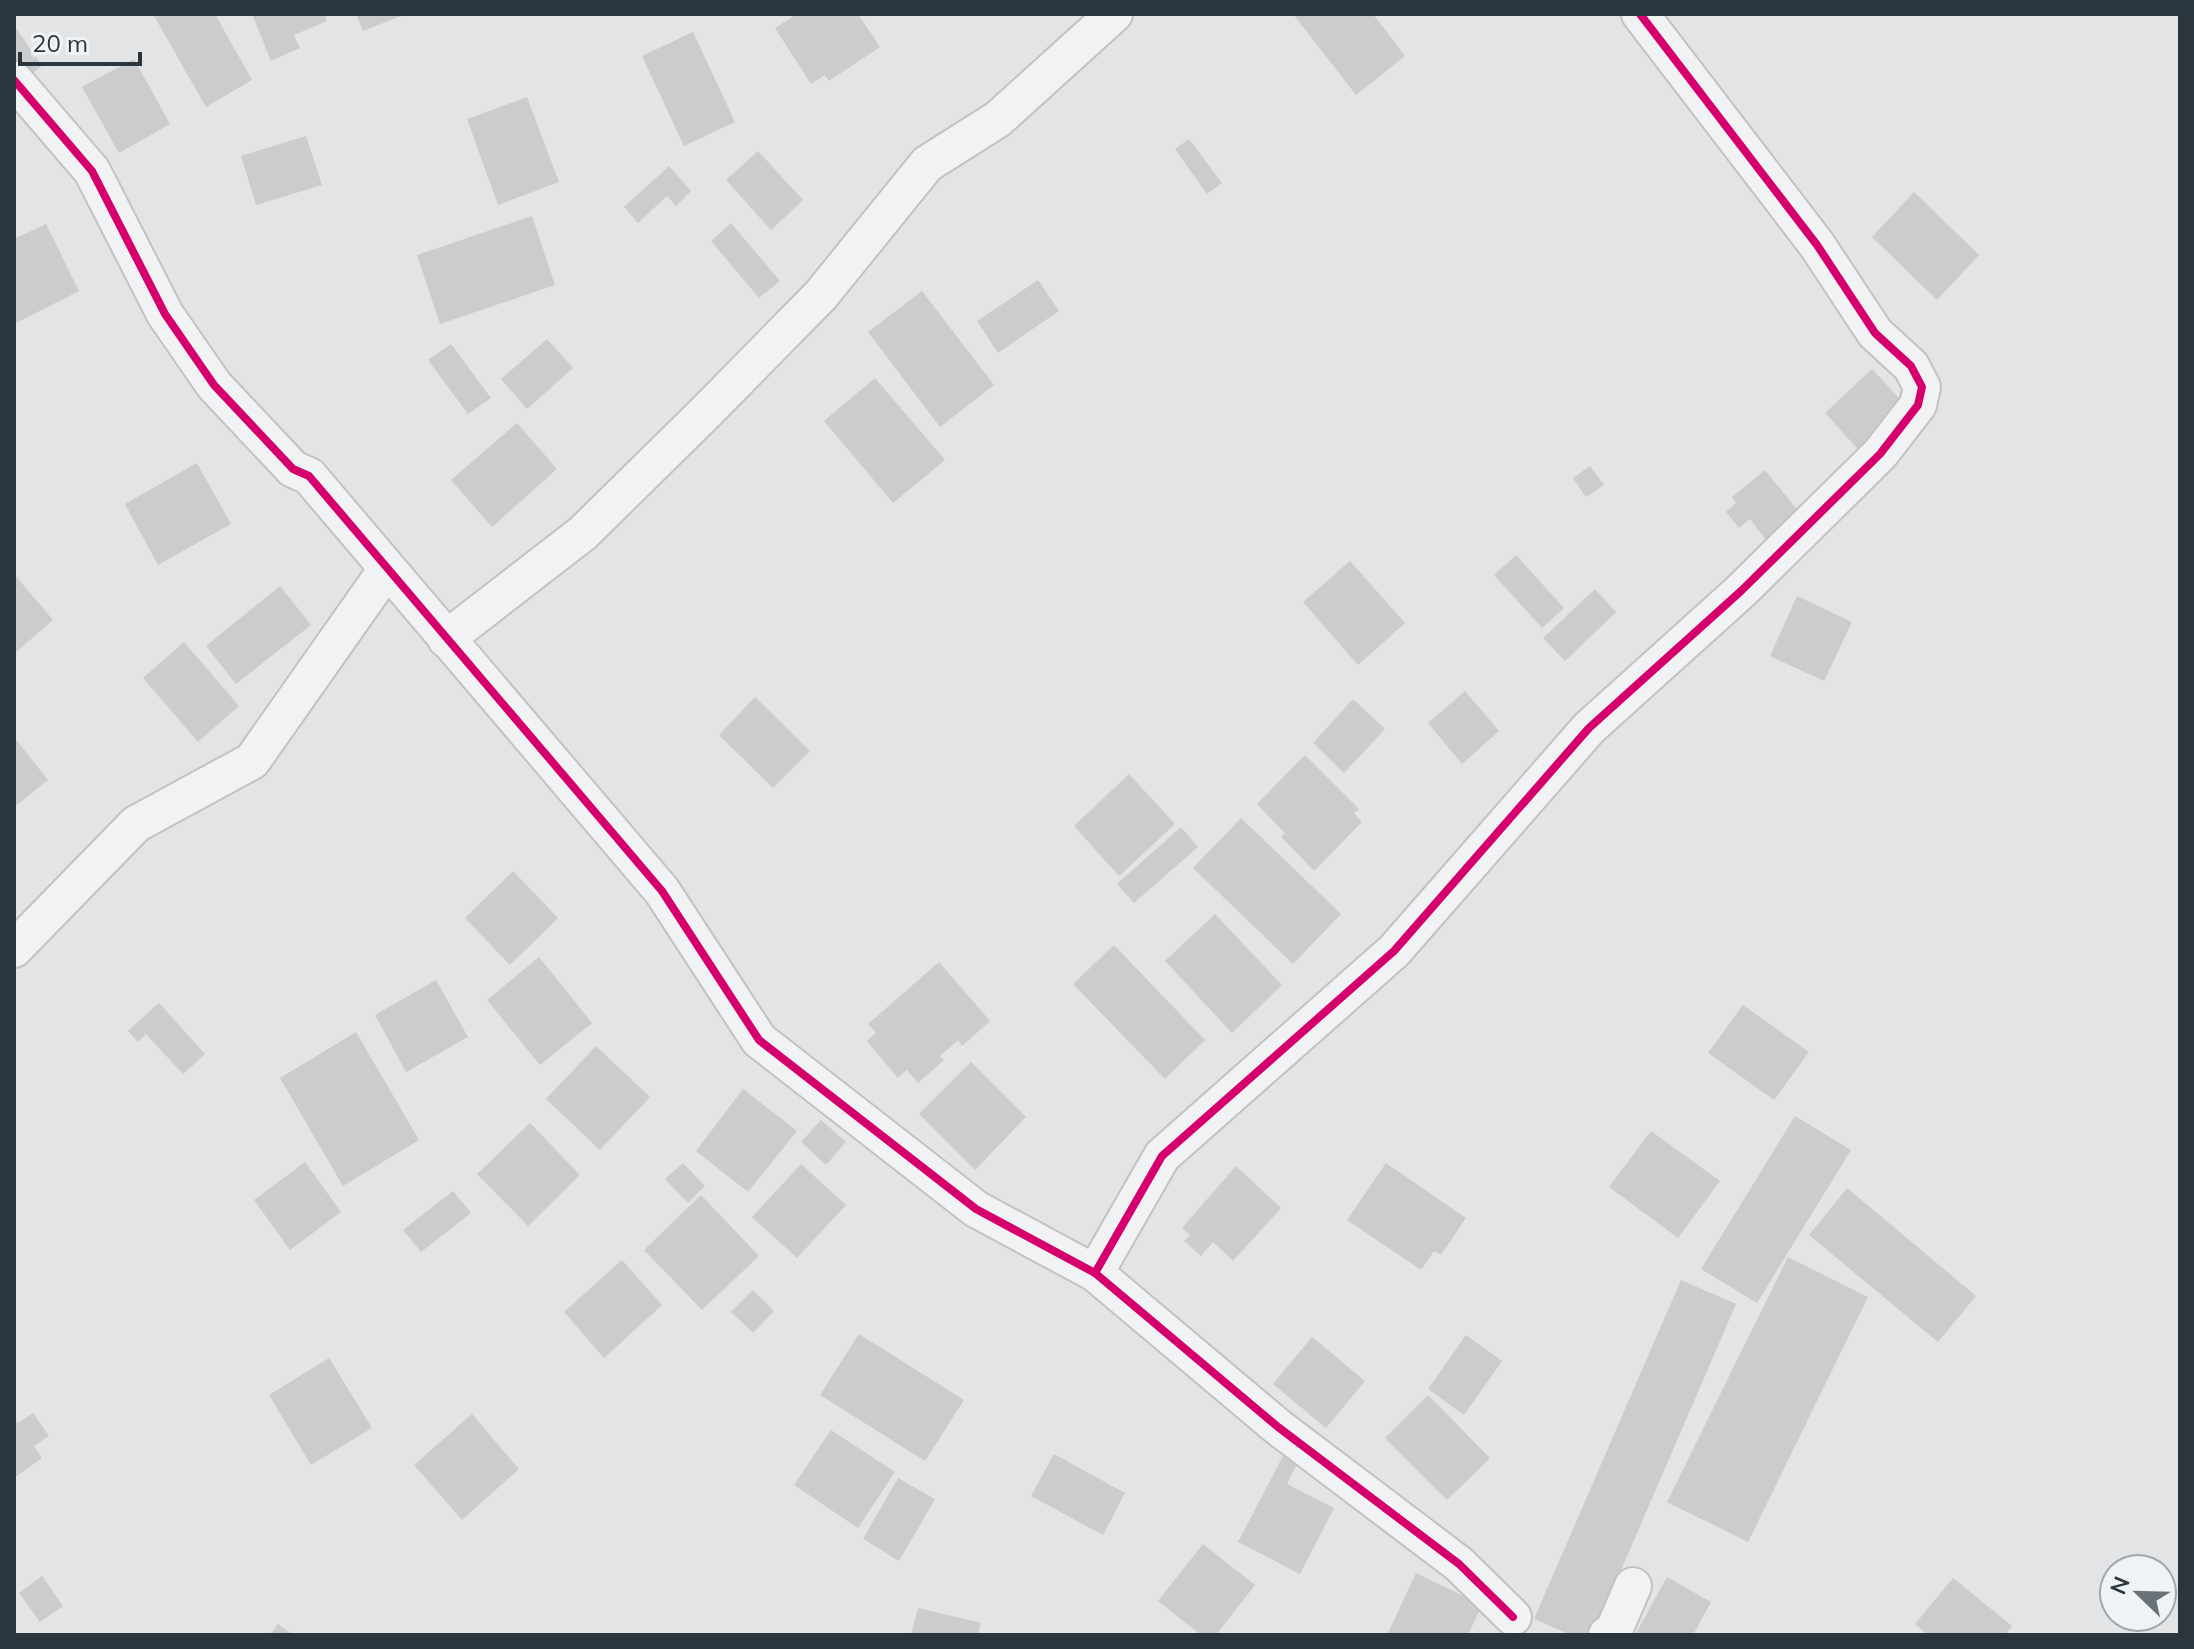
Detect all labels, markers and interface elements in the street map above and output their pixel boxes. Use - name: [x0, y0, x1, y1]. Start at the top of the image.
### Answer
- scale bar: [20, 16, 140, 66]
- text: 20 m: [32, 28, 88, 58]
- north arrow: [2098, 1553, 2178, 1633]
- text: N: [2103, 1572, 2136, 1598]

